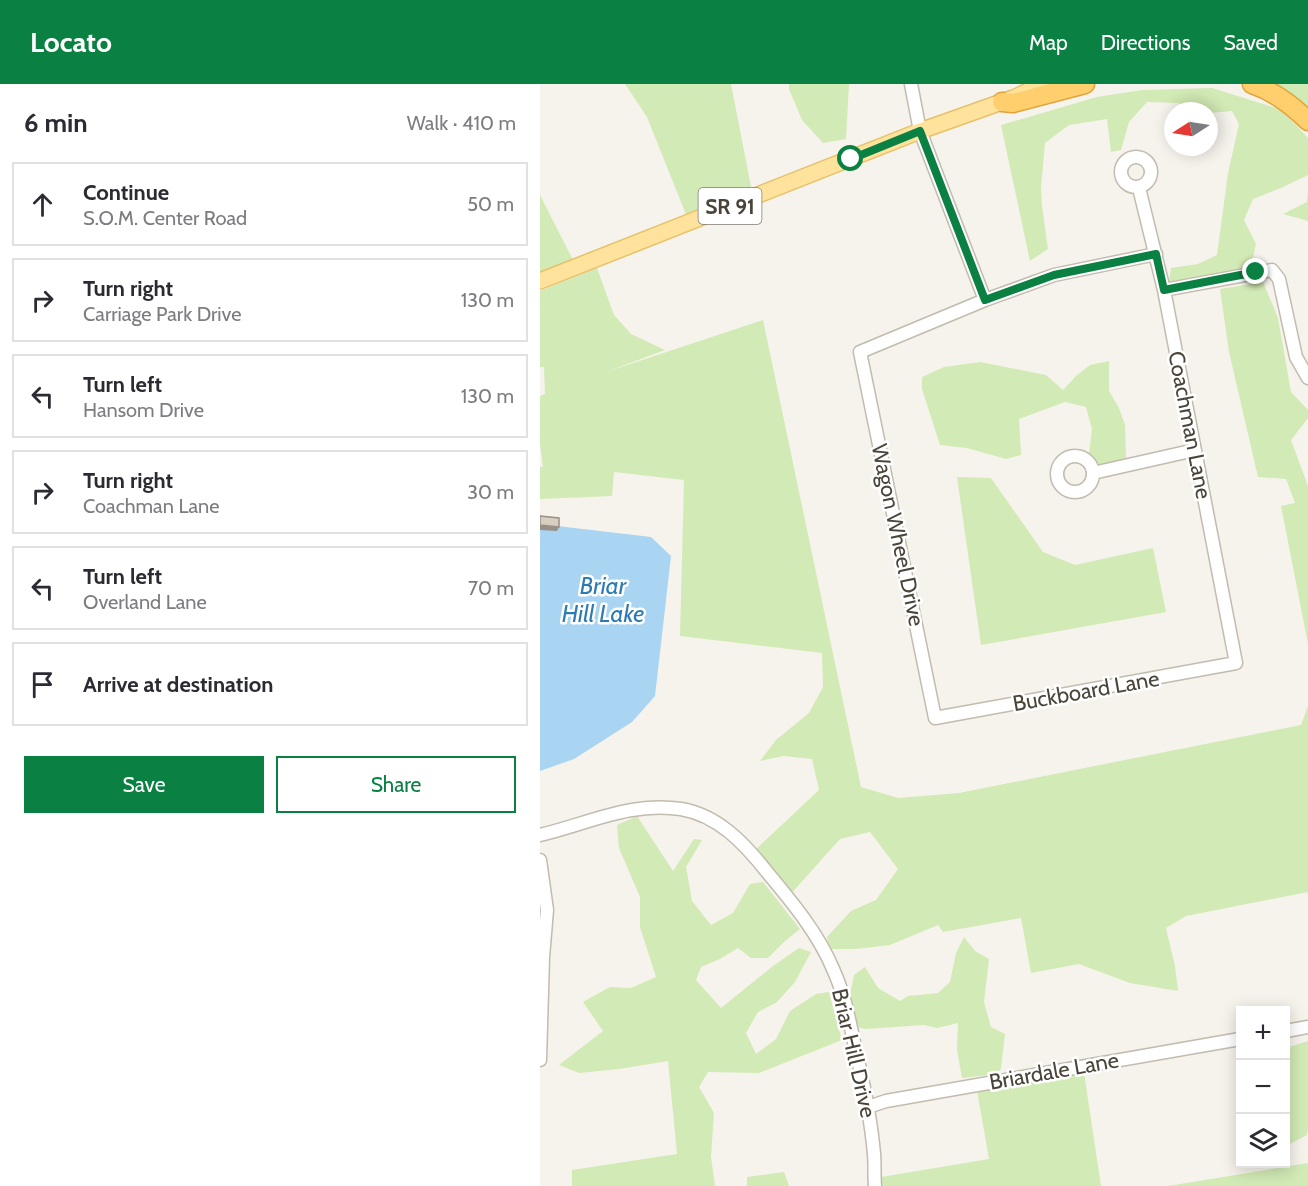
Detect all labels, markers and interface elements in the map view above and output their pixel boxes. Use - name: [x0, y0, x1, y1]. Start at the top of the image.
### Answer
- text: Locato: [30, 25, 112, 59]
- text: Map: [1029, 30, 1068, 55]
- text: Directions: [1101, 30, 1190, 55]
- text: Saved: [1223, 30, 1278, 55]
- north arrow: [1164, 102, 1218, 156]
- text: 6 min: [24, 107, 88, 139]
- text: Walk · 410 m: [407, 111, 516, 135]
- route start: [837, 145, 863, 171]
- text: Continue: [83, 179, 169, 206]
- icon: ahead: [26, 188, 59, 221]
- road number: SR 91: [698, 188, 762, 224]
- text: 50 m: [467, 192, 514, 216]
- text: S.O.M. Center Road: [83, 206, 247, 230]
- route end: [1242, 258, 1268, 284]
- text: Turn right: [83, 275, 173, 302]
- icon: right: [26, 284, 59, 317]
- text: 130 m: [461, 288, 514, 312]
- text: Carriage Park Drive: [83, 302, 242, 326]
- street label: Coachman Lane: [1162, 349, 1218, 501]
- text: Turn left: [83, 371, 162, 398]
- icon: left: [26, 380, 59, 413]
- text: 130 m: [461, 384, 514, 408]
- text: Hansom Drive: [83, 398, 204, 422]
- street label: Wagon Wheel Drive: [866, 441, 930, 629]
- text: Turn right: [83, 467, 173, 494]
- icon: right: [26, 476, 59, 509]
- text: 30 m: [467, 480, 514, 504]
- text: Coachman Lane: [83, 494, 219, 518]
- text: Turn left: [83, 563, 162, 590]
- water label: Briar Hill Lake: [562, 571, 644, 628]
- icon: left: [26, 572, 59, 605]
- text: 70 m: [468, 576, 514, 600]
- text: Overland Lane: [83, 590, 207, 614]
- street label: Buckboard Lane: [1011, 665, 1161, 717]
- icon: arrive: [26, 668, 59, 701]
- text: Arrive at destination: [83, 671, 273, 698]
- button: Save: [24, 756, 264, 813]
- button: Share: [276, 756, 516, 813]
- street label: Briar Hill Drive: [826, 986, 882, 1120]
- map controls: [1236, 1006, 1290, 1168]
- button: +: [1236, 1006, 1290, 1060]
- street label: Briardale Lane: [987, 1046, 1121, 1096]
- button: −: [1236, 1060, 1290, 1114]
- button: layers: [1236, 1114, 1290, 1168]

